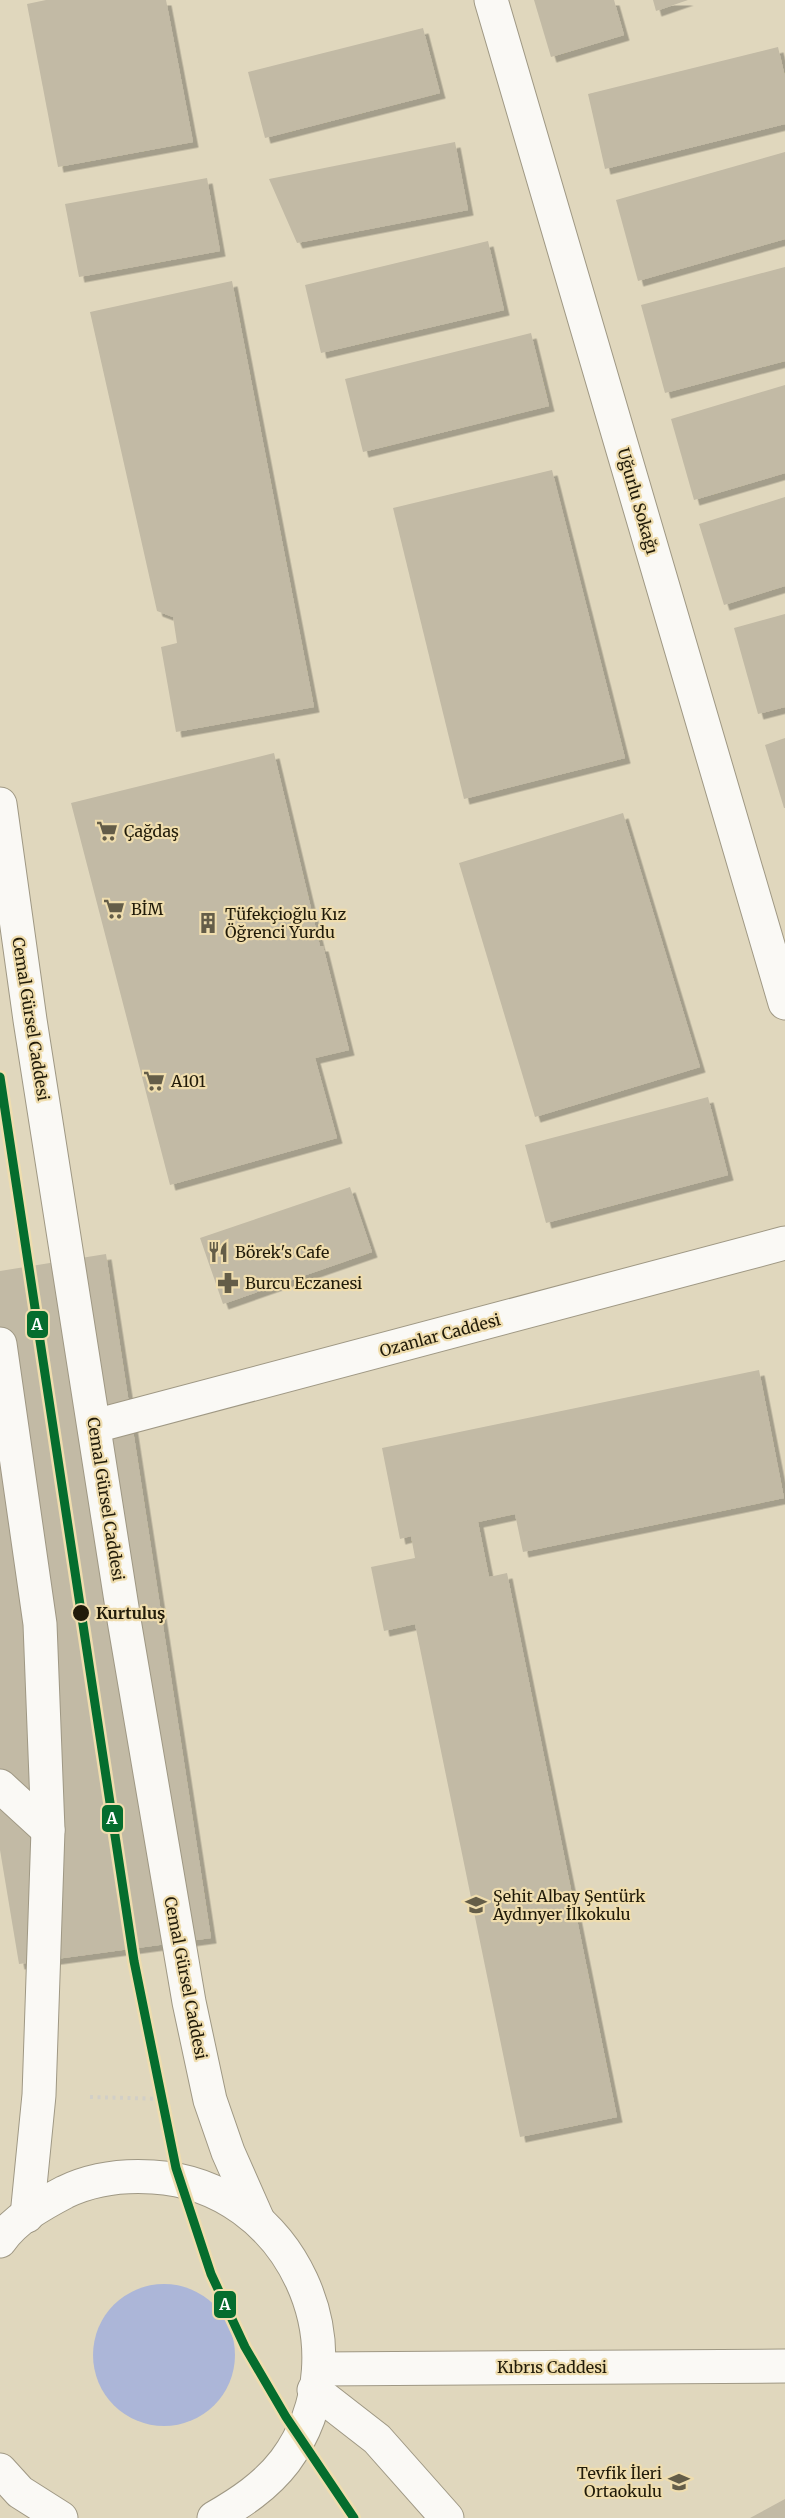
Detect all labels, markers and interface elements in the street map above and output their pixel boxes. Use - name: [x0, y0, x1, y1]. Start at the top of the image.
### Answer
- street label: Uğurlu Sokağı: [613, 446, 663, 556]
- supermarket icon: Çağdaş: [95, 819, 119, 843]
- place label: Çağdaş: [124, 821, 179, 841]
- supermarket icon: BİM: [102, 897, 126, 921]
- place label: BİM: [131, 899, 163, 919]
- place label: Tüfekçioğlu Kız Öğrenci Yurdu: [225, 904, 346, 942]
- building icon: Tüfekçioğlu Kız Öğrenci Yurdu: [196, 911, 220, 935]
- street label: Cemal Gürsel Caddesi: [8, 936, 54, 1102]
- supermarket icon: A101: [142, 1069, 166, 1093]
- place label: A101: [170, 1071, 206, 1091]
- restaurant icon: Börek's Cafe: [206, 1240, 230, 1264]
- place label: Börek's Cafe: [235, 1242, 329, 1262]
- pharmacy icon: Burcu Eczanesi: [216, 1271, 240, 1295]
- place label: Burcu Eczanesi: [245, 1273, 362, 1293]
- street label: Ozanlar Caddesi: [377, 1309, 503, 1361]
- line badge: A: [26, 1310, 49, 1339]
- text: A: [30, 1314, 43, 1334]
- street label: Cemal Gürsel Caddesi: [83, 1416, 129, 1582]
- marker: Kurtuluş: [71, 1603, 91, 1623]
- place label: Kurtuluş: [96, 1603, 165, 1623]
- line badge: A: [101, 1804, 124, 1833]
- text: A: [105, 1808, 118, 1828]
- place label: Şehit Albay Şentürk Aydınyer İlkokulu: [492, 1886, 646, 1924]
- school or university icon: Şehit Albay Şentürk Aydınyer İlkokulu: [464, 1893, 488, 1917]
- street label: Cemal Gürsel Caddesi: [160, 1895, 212, 2061]
- line badge: A: [213, 2290, 237, 2319]
- text: A: [218, 2294, 231, 2314]
- street label: Kıbrıs Caddesi: [497, 2357, 607, 2377]
- place label: Tevfik İleri Ortaokulu: [577, 2463, 662, 2501]
- school or university icon: Tevfik İleri Ortaokulu: [667, 2470, 691, 2494]

